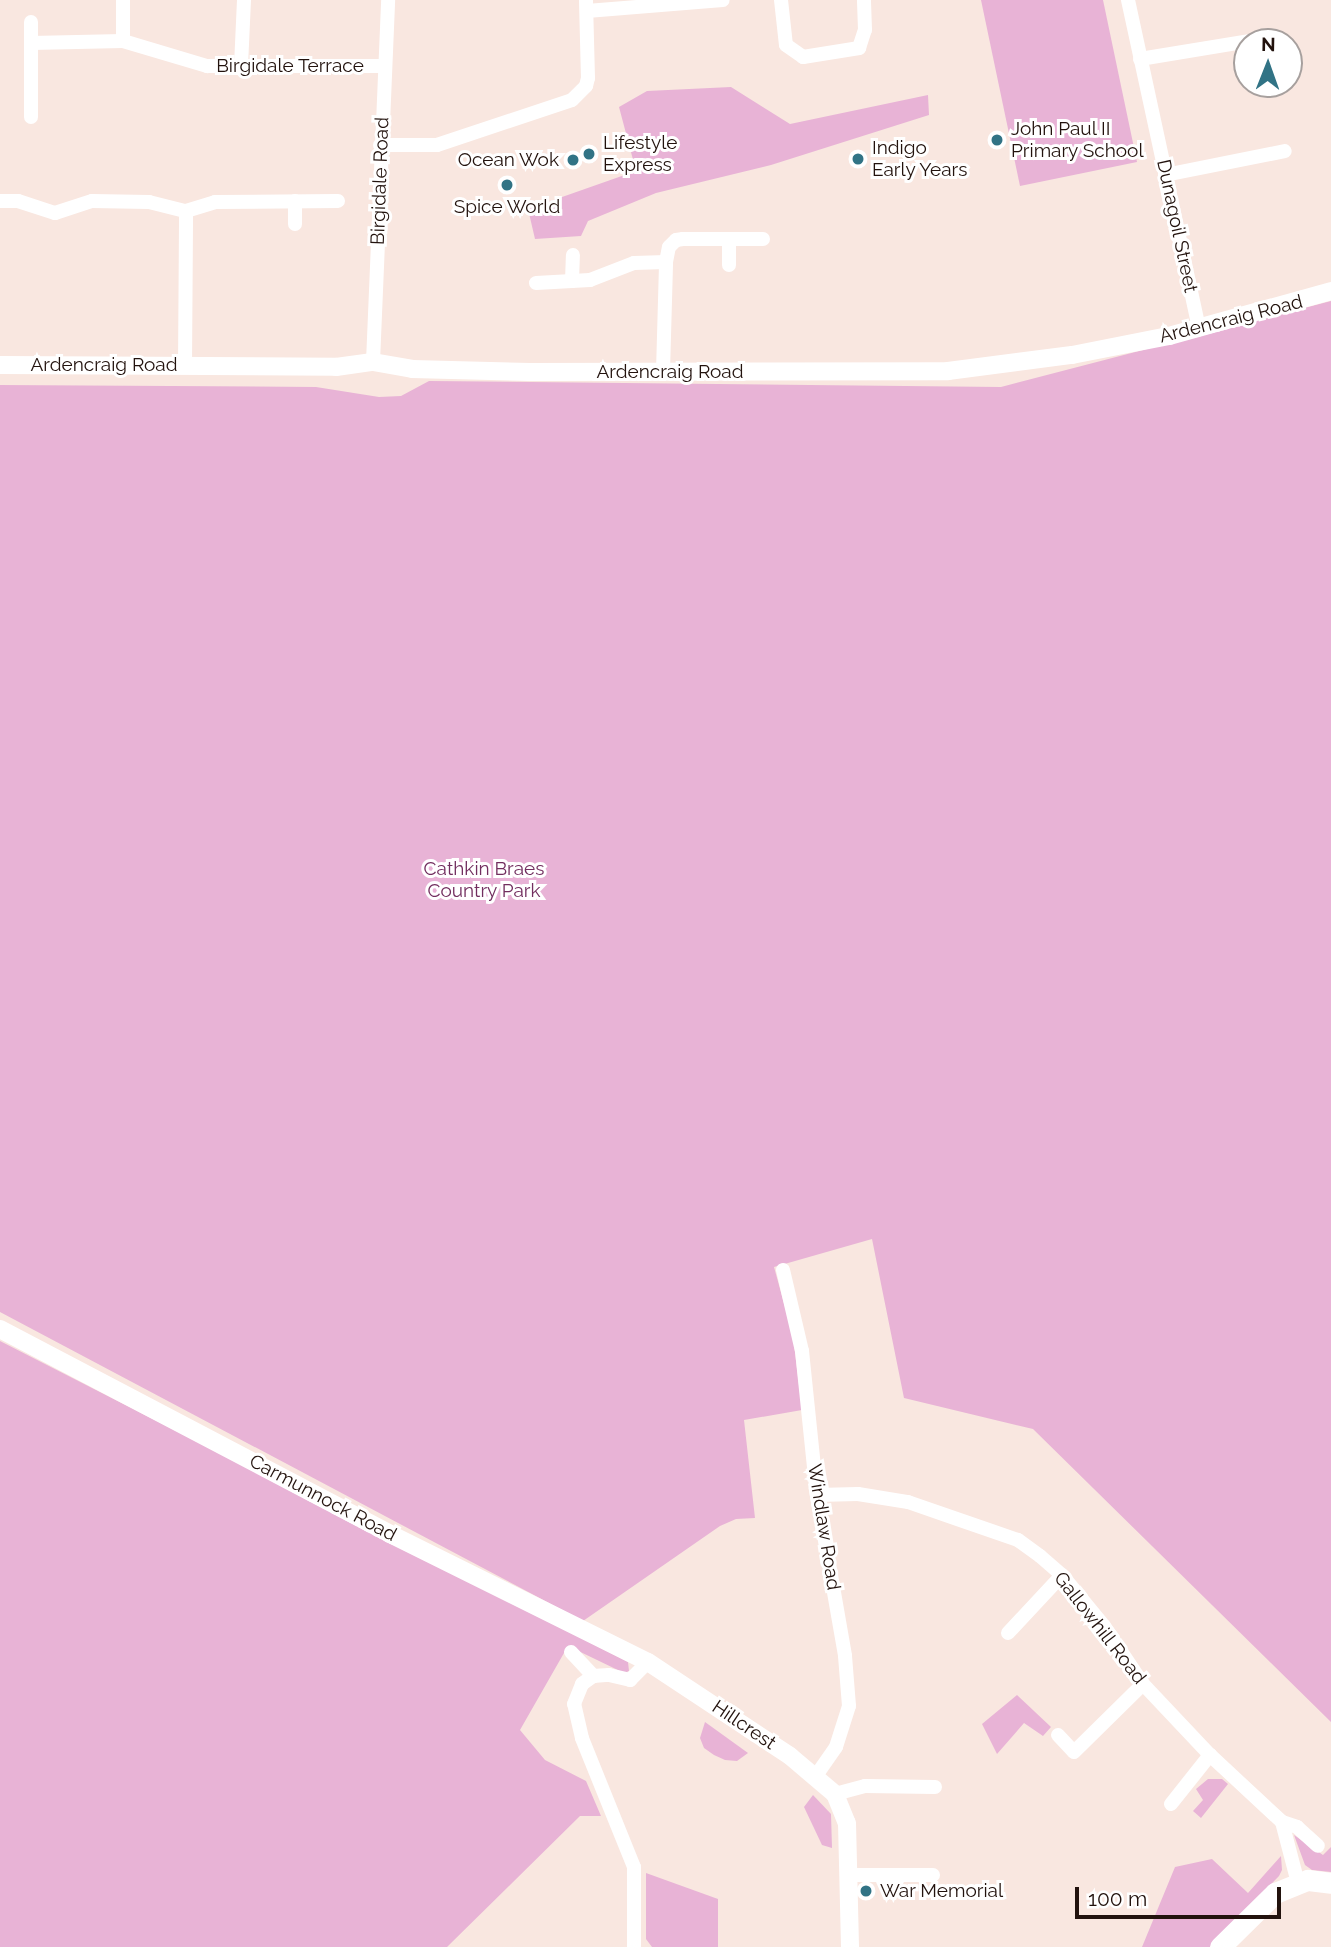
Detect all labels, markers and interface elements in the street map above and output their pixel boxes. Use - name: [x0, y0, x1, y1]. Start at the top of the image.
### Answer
- north arrow: [1233, 28, 1303, 98]
- text: N: [1261, 33, 1276, 55]
- street label: Birgidale Terrace: [216, 55, 364, 77]
- street label: Birgidale Road: [366, 117, 394, 245]
- place label: John Paul II Primary School: [1011, 118, 1144, 162]
- place label: Lifestyle Express: [603, 132, 677, 176]
- marker: John Paul II Primary School: [989, 132, 1005, 148]
- place label: Indigo Early Years: [872, 137, 969, 181]
- marker: Lifestyle Express: [581, 146, 597, 162]
- place label: Ocean Wok: [457, 149, 559, 171]
- marker: Indigo Early Years: [850, 151, 866, 167]
- marker: Ocean Wok: [565, 152, 581, 168]
- street label: Dunagoil Street: [1152, 157, 1202, 295]
- marker: Spice World: [499, 177, 515, 193]
- place label: Spice World: [453, 196, 561, 218]
- street label: Ardencraig Road: [1157, 290, 1305, 348]
- street label: Ardencraig Road: [30, 354, 178, 376]
- street label: Ardencraig Road: [596, 361, 744, 383]
- park label: Cathkin Braes Country Park: [424, 858, 544, 902]
- street label: Carmunnock Road: [246, 1450, 400, 1546]
- street label: Windlaw Road: [803, 1462, 845, 1592]
- street label: Gallowhill Road: [1049, 1567, 1151, 1689]
- street label: Hillcrest: [708, 1695, 780, 1755]
- scale bar: [1079, 1874, 1286, 1918]
- place label: War Memorial: [880, 1880, 1003, 1902]
- marker: War Memorial: [858, 1883, 874, 1899]
- text: 100 m: [1088, 1886, 1147, 1911]

